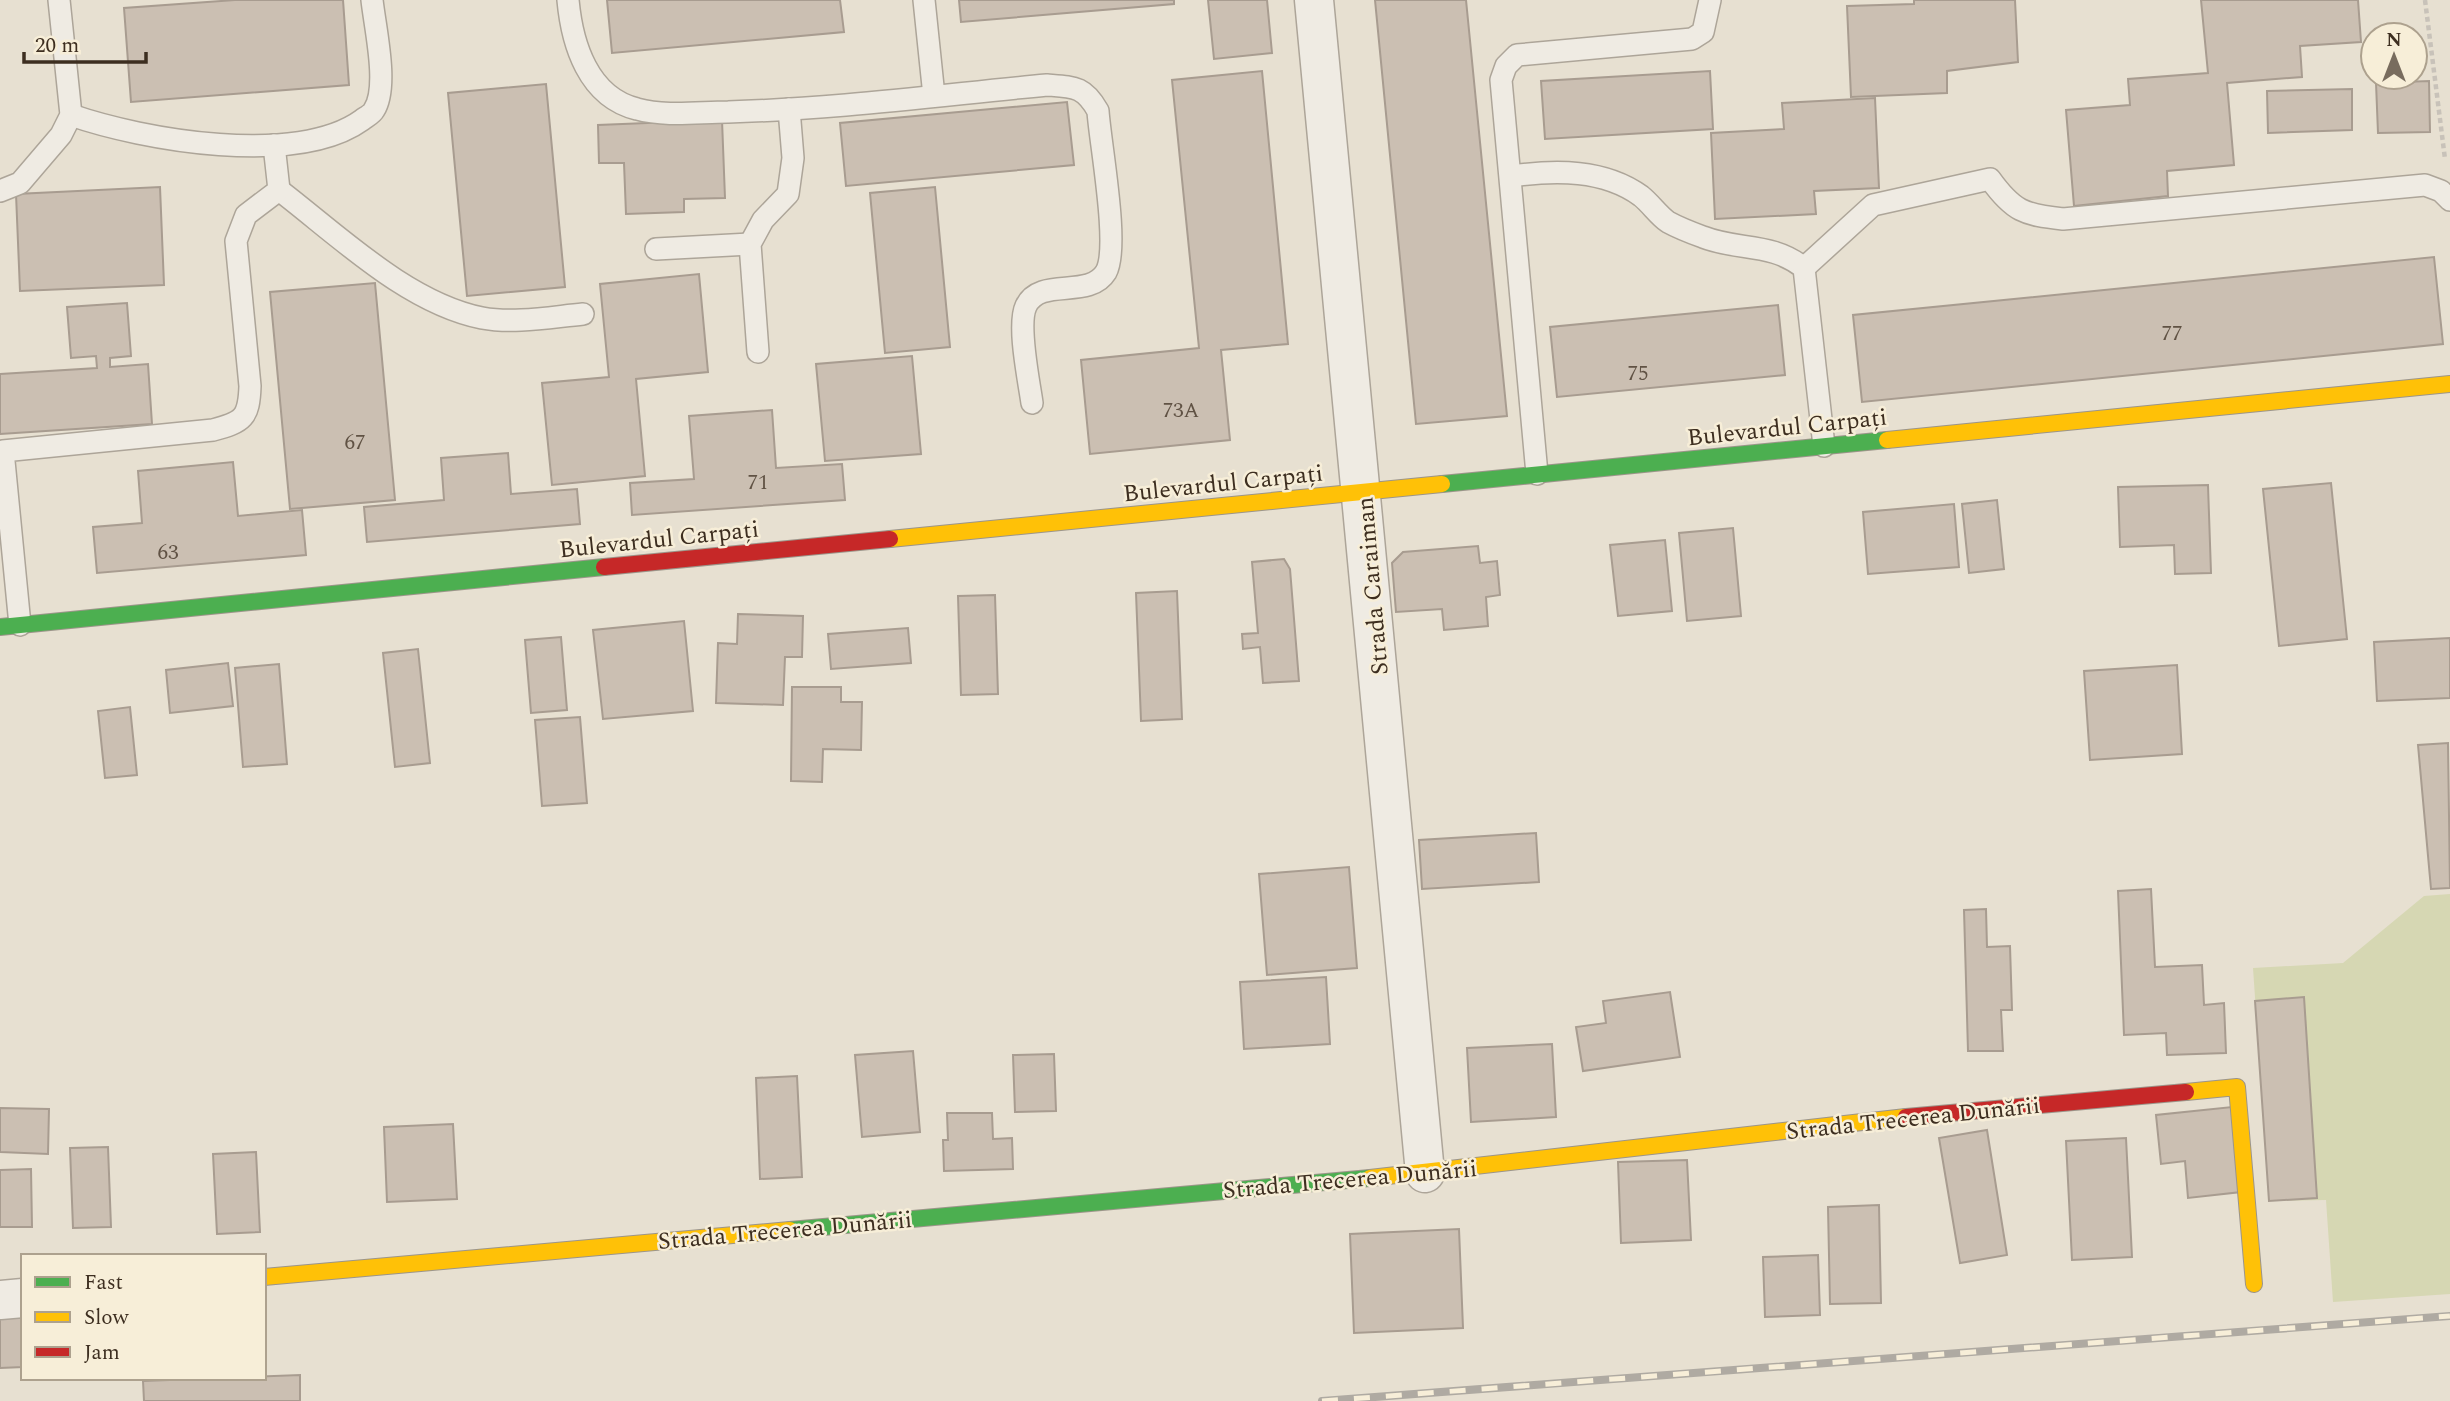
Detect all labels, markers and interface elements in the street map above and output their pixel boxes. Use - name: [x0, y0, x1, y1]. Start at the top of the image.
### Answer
- scale bar: [24, 21, 147, 65]
- north arrow: [2359, 21, 2429, 91]
- text: N: [2386, 26, 2402, 55]
- text: 20 m: [35, 30, 79, 62]
- house number: 77: [2162, 318, 2183, 350]
- house number: 75: [1628, 358, 1649, 390]
- house number: 73A: [1163, 395, 1200, 427]
- street label: Bulevardul Carpați: [1685, 400, 1889, 456]
- house number: 67: [345, 427, 366, 459]
- street label: Bulevardul Carpați: [1121, 456, 1325, 512]
- house number: 71: [748, 467, 769, 499]
- street label: Strada Caraiman: [1347, 495, 1399, 677]
- street label: Bulevardul Carpați: [557, 512, 761, 568]
- house number: 63: [158, 537, 179, 569]
- street label: Strada Trecerea Dunării: [1784, 1088, 2042, 1150]
- street label: Strada Trecerea Dunării: [1221, 1151, 1479, 1209]
- street label: Strada Trecerea Dunării: [656, 1202, 914, 1260]
- legend: [21, 1254, 266, 1380]
- text: Fast: [84, 1267, 123, 1299]
- text: Slow: [84, 1302, 130, 1334]
- text: Jam: [84, 1337, 120, 1369]

